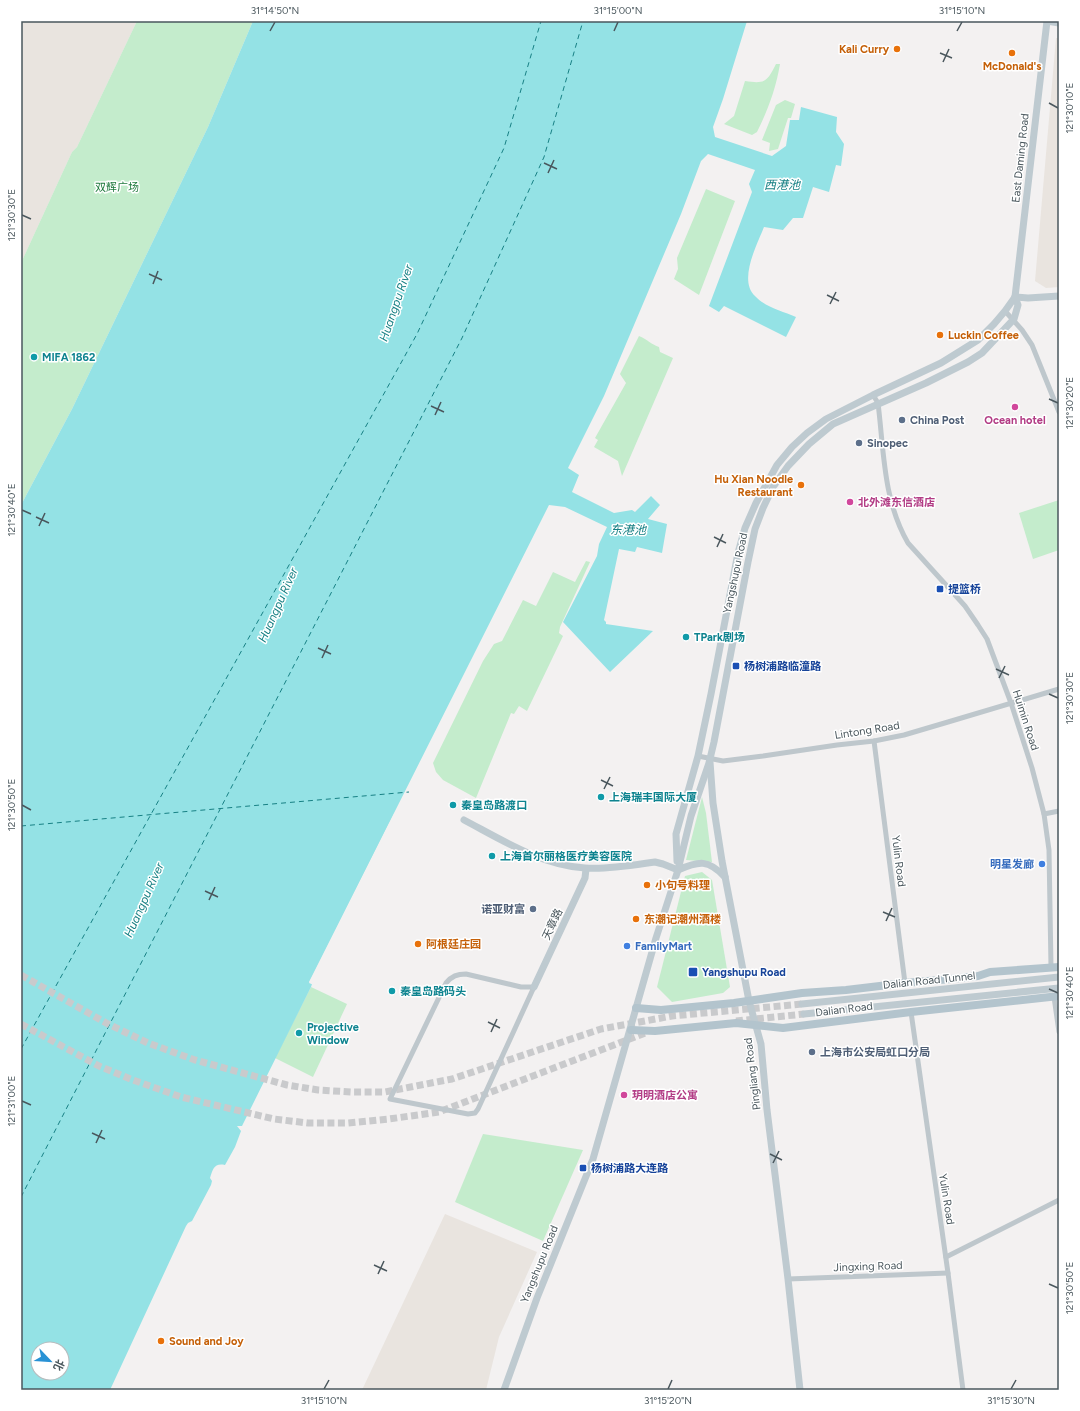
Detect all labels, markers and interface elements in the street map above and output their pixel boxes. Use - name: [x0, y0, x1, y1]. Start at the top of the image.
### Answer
- text: 31°14'50"N: [251, 4, 299, 17]
- text: 31°15'00"N: [594, 4, 642, 17]
- text: 31°15'10"N: [939, 4, 985, 17]
- place label: Kali Curry: [839, 43, 890, 56]
- marker: Kali Curry: [892, 44, 902, 54]
- marker: McDonald's: [1007, 48, 1017, 58]
- place label: McDonald's: [983, 60, 1041, 73]
- text: 121°30'10"E: [1063, 82, 1076, 134]
- street label: East Daming Road: [1009, 113, 1032, 203]
- water label: 西港池: [764, 178, 801, 192]
- park label: 双辉广场: [95, 181, 139, 194]
- text: 121°30'30"E: [5, 189, 18, 241]
- water label: Huangpu River: [376, 262, 416, 343]
- place label: Luckin Coffee: [948, 329, 1019, 342]
- marker: Luckin Coffee: [935, 330, 945, 340]
- place label: MIFA 1862: [42, 351, 95, 364]
- marker: MIFA 1862: [29, 352, 39, 362]
- text: 121°30'20"E: [1063, 377, 1076, 429]
- marker: Ocean hotel: [1010, 402, 1020, 412]
- place label: China Post: [910, 414, 965, 427]
- place label: Ocean hotel: [984, 414, 1046, 427]
- marker: China Post: [897, 415, 907, 425]
- place label: Sinopec: [867, 437, 908, 450]
- marker: Sinopec: [854, 438, 864, 448]
- place label: Hu Xian Noodle Restaurant: [714, 473, 794, 499]
- marker: Hu Xian Noodle Restaurant: [796, 480, 806, 490]
- text: 121°30'40"E: [5, 483, 18, 537]
- place label: 北外滩东信酒店: [858, 496, 935, 509]
- marker: 北外滩东信酒店: [845, 497, 855, 507]
- water label: 东港池: [610, 523, 647, 537]
- street label: Yangshupu Road: [721, 532, 750, 615]
- water label: Huangpu River: [255, 565, 301, 645]
- place label: 提篮桥: [948, 583, 981, 596]
- marker: 提篮桥: [935, 584, 945, 594]
- place label: TPark剧场: [694, 631, 745, 644]
- marker: TPark剧场: [681, 632, 691, 642]
- place label: 杨树浦路临潼路: [744, 660, 822, 673]
- marker: 杨树浦路临潼路: [731, 661, 741, 671]
- text: 121°30'30"E: [1063, 672, 1076, 724]
- street label: Huimin Road: [1010, 688, 1041, 752]
- street label: Lintong Road: [834, 719, 900, 742]
- text: 121°30'50"E: [5, 779, 18, 831]
- place label: 上海瑞丰国际大厦: [609, 791, 697, 804]
- marker: 上海瑞丰国际大厦: [596, 792, 606, 802]
- place label: 秦皇岛路渡口: [461, 799, 527, 812]
- marker: 秦皇岛路渡口: [448, 800, 458, 810]
- street label: Yulin Road: [889, 835, 908, 887]
- place label: 上海首尔丽格医疗美容医院: [500, 850, 632, 863]
- marker: 上海首尔丽格医疗美容医院: [487, 851, 497, 861]
- place label: 明星发廊: [990, 858, 1034, 871]
- marker: 明星发廊: [1037, 859, 1047, 869]
- water label: Huangpu River: [121, 860, 167, 940]
- place label: 小句号料理: [655, 879, 710, 892]
- marker: 小句号料理: [642, 880, 652, 890]
- place label: 诺亚财富: [481, 903, 525, 916]
- marker: 诺亚财富: [528, 904, 538, 914]
- street label: 天章路: [540, 907, 565, 942]
- place label: 东潮记潮州酒楼: [644, 913, 721, 926]
- marker: 东潮记潮州酒楼: [631, 914, 641, 924]
- place label: 阿根廷庄园: [426, 938, 481, 951]
- marker: 阿根廷庄园: [413, 939, 423, 949]
- place label: FamilyMart: [635, 940, 693, 953]
- marker: FamilyMart: [622, 941, 632, 951]
- marker: Yangshupu Road: [687, 966, 699, 978]
- place label: Yangshupu Road: [702, 966, 786, 979]
- text: 121°30'40"E: [1063, 966, 1076, 1020]
- street label: Dalian Road Tunnel: [882, 969, 976, 992]
- place label: 秦皇岛路码头: [400, 985, 466, 998]
- marker: 秦皇岛路码头: [387, 986, 397, 996]
- street label: Dalian Road: [815, 1000, 874, 1019]
- place label: Projective Window: [307, 1021, 359, 1047]
- marker: Projective Window: [294, 1028, 304, 1038]
- street label: Pingliang Road: [742, 1037, 763, 1111]
- place label: 上海市公安局虹口分局: [820, 1046, 930, 1059]
- marker: 上海市公安局虹口分局: [807, 1047, 817, 1057]
- text: 121°31'00"E: [5, 1075, 18, 1127]
- place label: 玥明酒店公寓: [632, 1089, 698, 1102]
- marker: 玥明酒店公寓: [619, 1090, 629, 1100]
- place label: 杨树浦路大连路: [591, 1162, 669, 1175]
- marker: 杨树浦路大连路: [578, 1163, 588, 1173]
- street label: Yulin Road: [936, 1173, 957, 1226]
- street label: Yangshupu Road: [518, 1224, 561, 1305]
- street label: Jingxing Road: [833, 1259, 903, 1274]
- text: 121°30'50"E: [1063, 1262, 1076, 1314]
- place label: Sound and Joy: [169, 1335, 244, 1348]
- marker: Sound and Joy: [156, 1336, 166, 1346]
- north arrow: [30, 1341, 70, 1381]
- text: 北: [50, 1357, 67, 1373]
- text: 31°15'10"N: [301, 1394, 347, 1407]
- text: 31°15'20"N: [644, 1394, 692, 1407]
- text: 31°15'30"N: [987, 1394, 1035, 1407]

